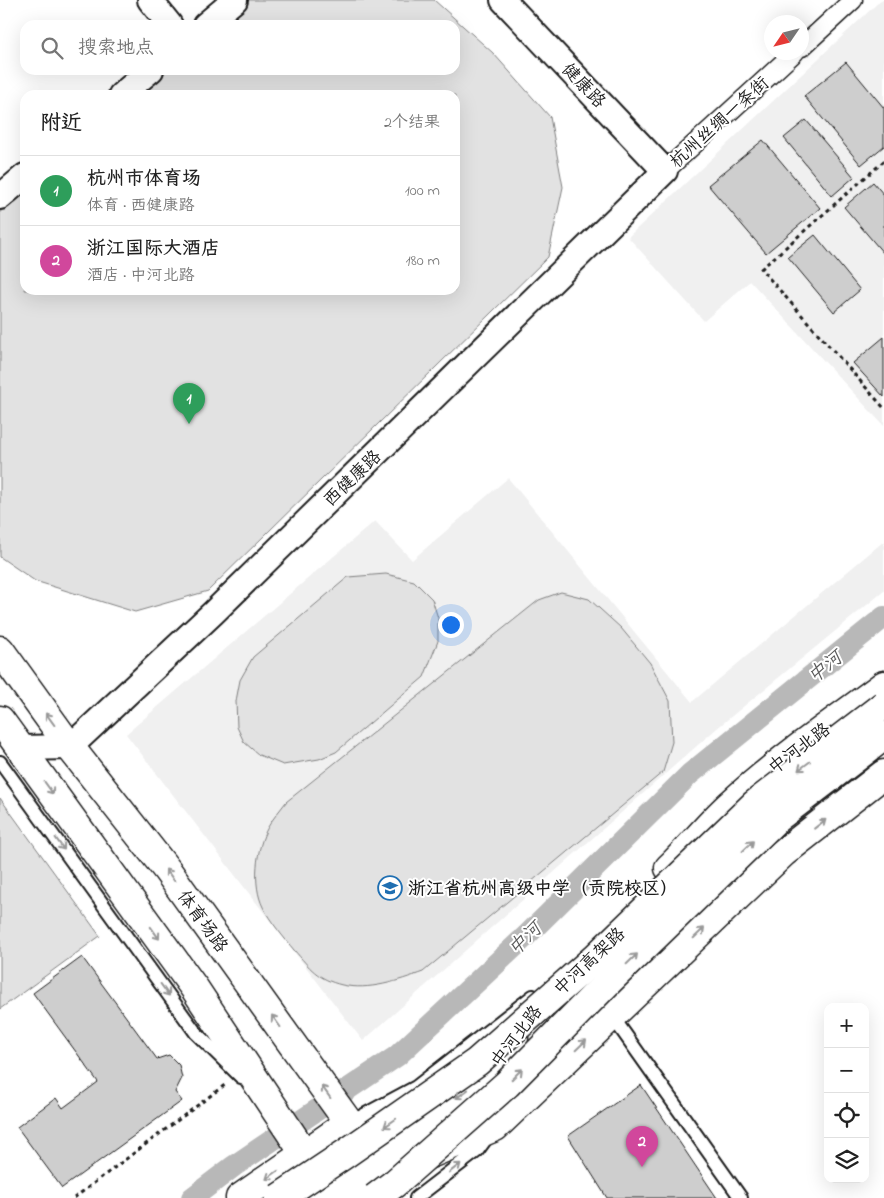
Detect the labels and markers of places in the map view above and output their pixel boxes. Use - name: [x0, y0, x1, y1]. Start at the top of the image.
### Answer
- pin: 1: [173, 383, 205, 424]
- school or university icon: 浙江省杭州高级中学（贡院校区）: [377, 875, 403, 901]
- place label: 浙江省杭州高级中学（贡院校区）: [408, 877, 678, 903]
- pin: 2: [626, 1126, 658, 1167]

